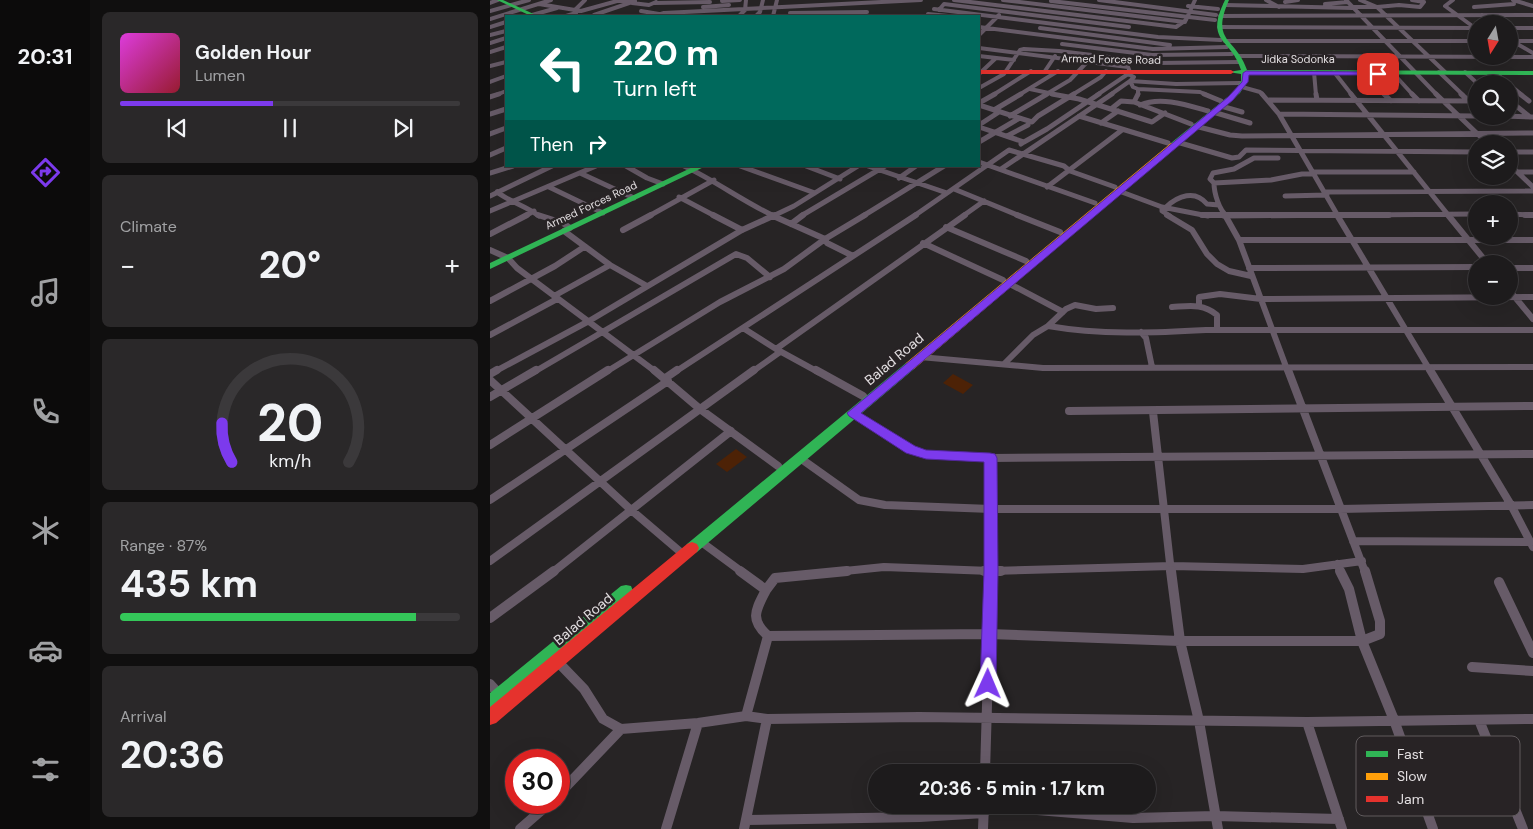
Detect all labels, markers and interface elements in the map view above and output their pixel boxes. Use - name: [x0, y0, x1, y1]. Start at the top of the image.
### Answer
- north arrow: [1468, 15, 1518, 65]
- map controls: [1468, 15, 1518, 305]
- text: 220 m: [613, 30, 719, 76]
- icon: left: [530, 35, 595, 100]
- text: Golden Hour: [195, 40, 311, 65]
- text: 20:31: [18, 42, 72, 71]
- street label: Armed Forces Road: [1061, 51, 1161, 67]
- street label: Jidka Sodonka: [1261, 52, 1335, 66]
- pin: [1357, 53, 1399, 95]
- icon: arrive: [1364, 60, 1392, 88]
- text: Lumen: [195, 65, 245, 86]
- text: Turn left: [613, 74, 697, 103]
- button: search: [1468, 75, 1518, 125]
- icon: previous: [163, 114, 191, 142]
- icon: pause: [276, 114, 304, 142]
- icon: next: [389, 114, 417, 142]
- icon: right: [583, 130, 611, 158]
- text: Then: [530, 132, 573, 157]
- button: layers: [1468, 135, 1518, 185]
- icon: directions: [28, 155, 63, 190]
- street label: Armed Forces Road: [543, 178, 639, 232]
- button: +: [1468, 195, 1518, 245]
- text: Climate: [120, 216, 177, 237]
- text: 20°: [259, 240, 321, 290]
- text: −: [120, 247, 135, 284]
- text: +: [445, 247, 460, 284]
- button: −: [1468, 255, 1518, 305]
- icon: music: [28, 275, 63, 310]
- street label: Balad Road: [861, 329, 927, 389]
- text: 20: [257, 389, 323, 457]
- icon: phone: [28, 394, 63, 429]
- text: km/h: [269, 449, 311, 473]
- icon: climate: [28, 513, 63, 548]
- text: Range · 87%: [120, 535, 207, 556]
- text: 435 km: [120, 559, 258, 609]
- street label: Balad Road: [550, 589, 616, 649]
- icon: car: [28, 633, 63, 668]
- position arrow: [961, 657, 1013, 709]
- text: Arrival: [120, 706, 167, 727]
- text: 20:36: [120, 730, 225, 780]
- legend: [1356, 736, 1520, 816]
- text: Fast: [1397, 745, 1424, 763]
- speed limit sign: 30: [505, 749, 570, 814]
- icon: filters: [28, 752, 63, 787]
- text: Slow: [1397, 767, 1427, 785]
- text: 20:36 · 5 min · 1.7 km: [919, 776, 1105, 801]
- text: Jam: [1397, 790, 1424, 808]

